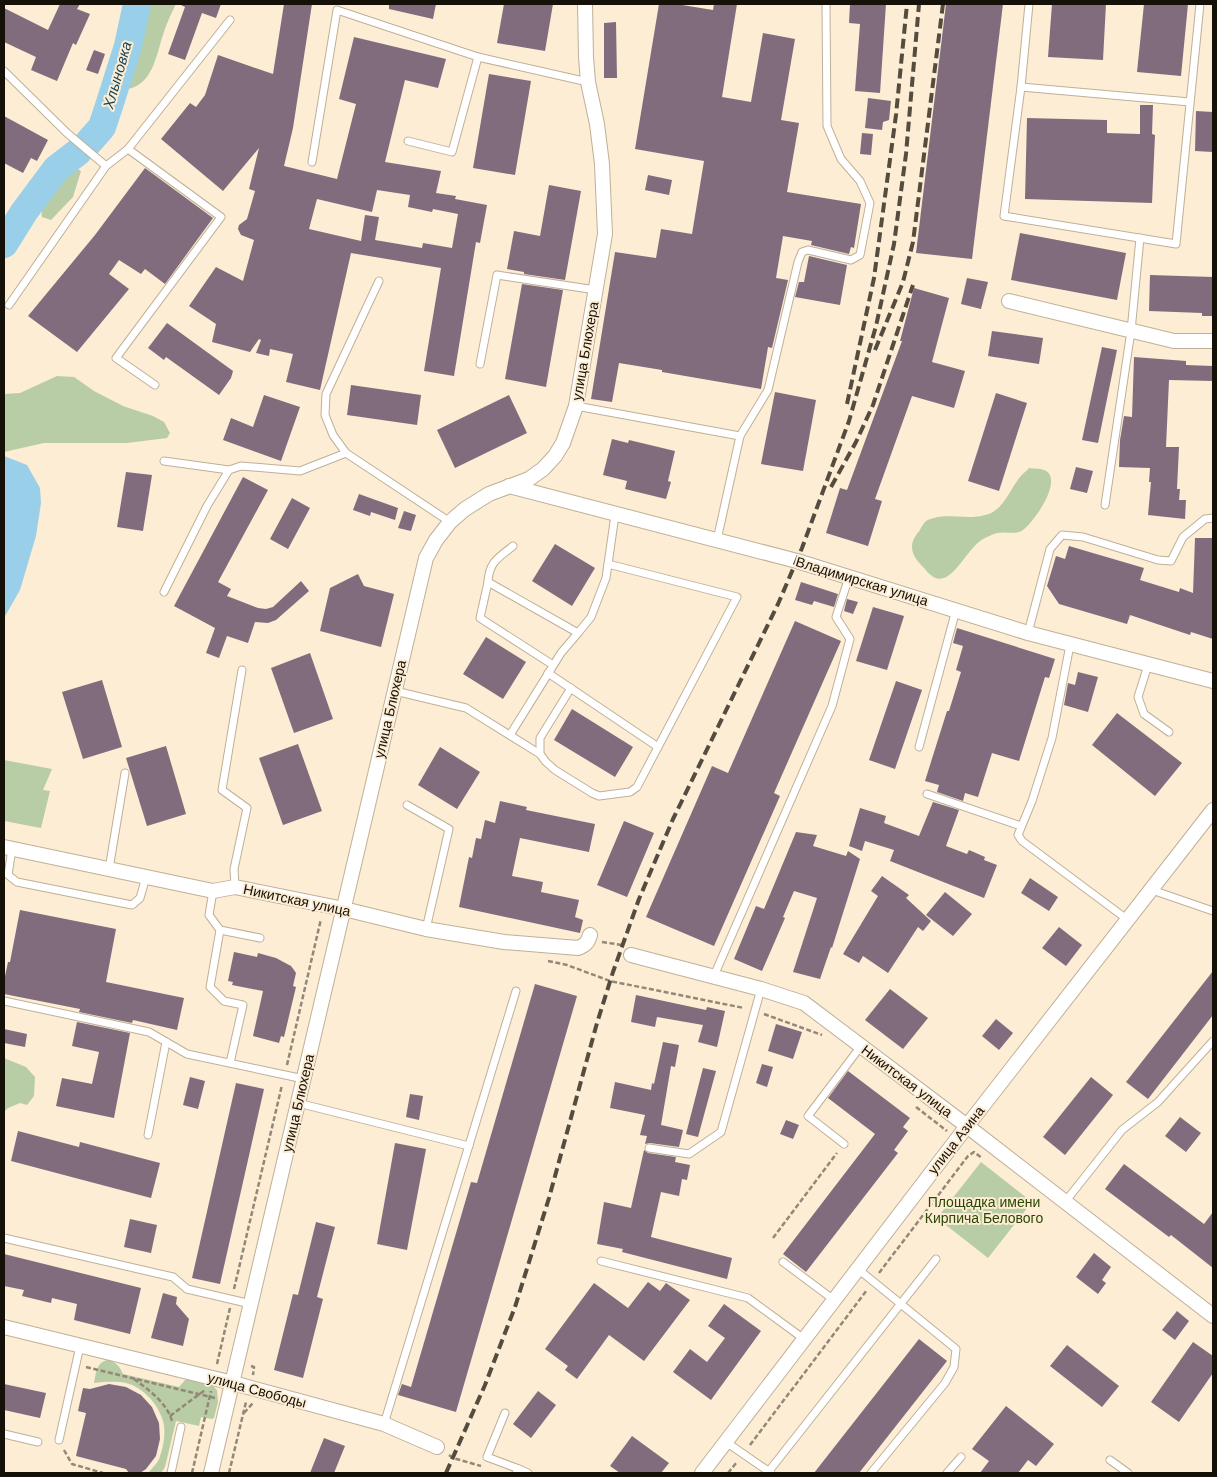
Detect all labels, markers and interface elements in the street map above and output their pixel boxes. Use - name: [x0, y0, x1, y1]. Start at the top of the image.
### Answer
- water label: Хлыновка: [99, 39, 135, 112]
- street label: улица Блюхера: [568, 300, 602, 402]
- street label: Владимирская улица: [794, 553, 930, 609]
- street label: улица Блюхера: [371, 658, 409, 760]
- street label: Никитская улица: [242, 881, 352, 919]
- street label: Никитская улица: [859, 1042, 956, 1120]
- street label: улица Блюхера: [279, 1052, 317, 1154]
- street label: улица Азина: [925, 1103, 988, 1177]
- park label: Площадка имени Кирпича Белового: [925, 1194, 1043, 1226]
- street label: улица Свободы: [206, 1369, 308, 1411]

